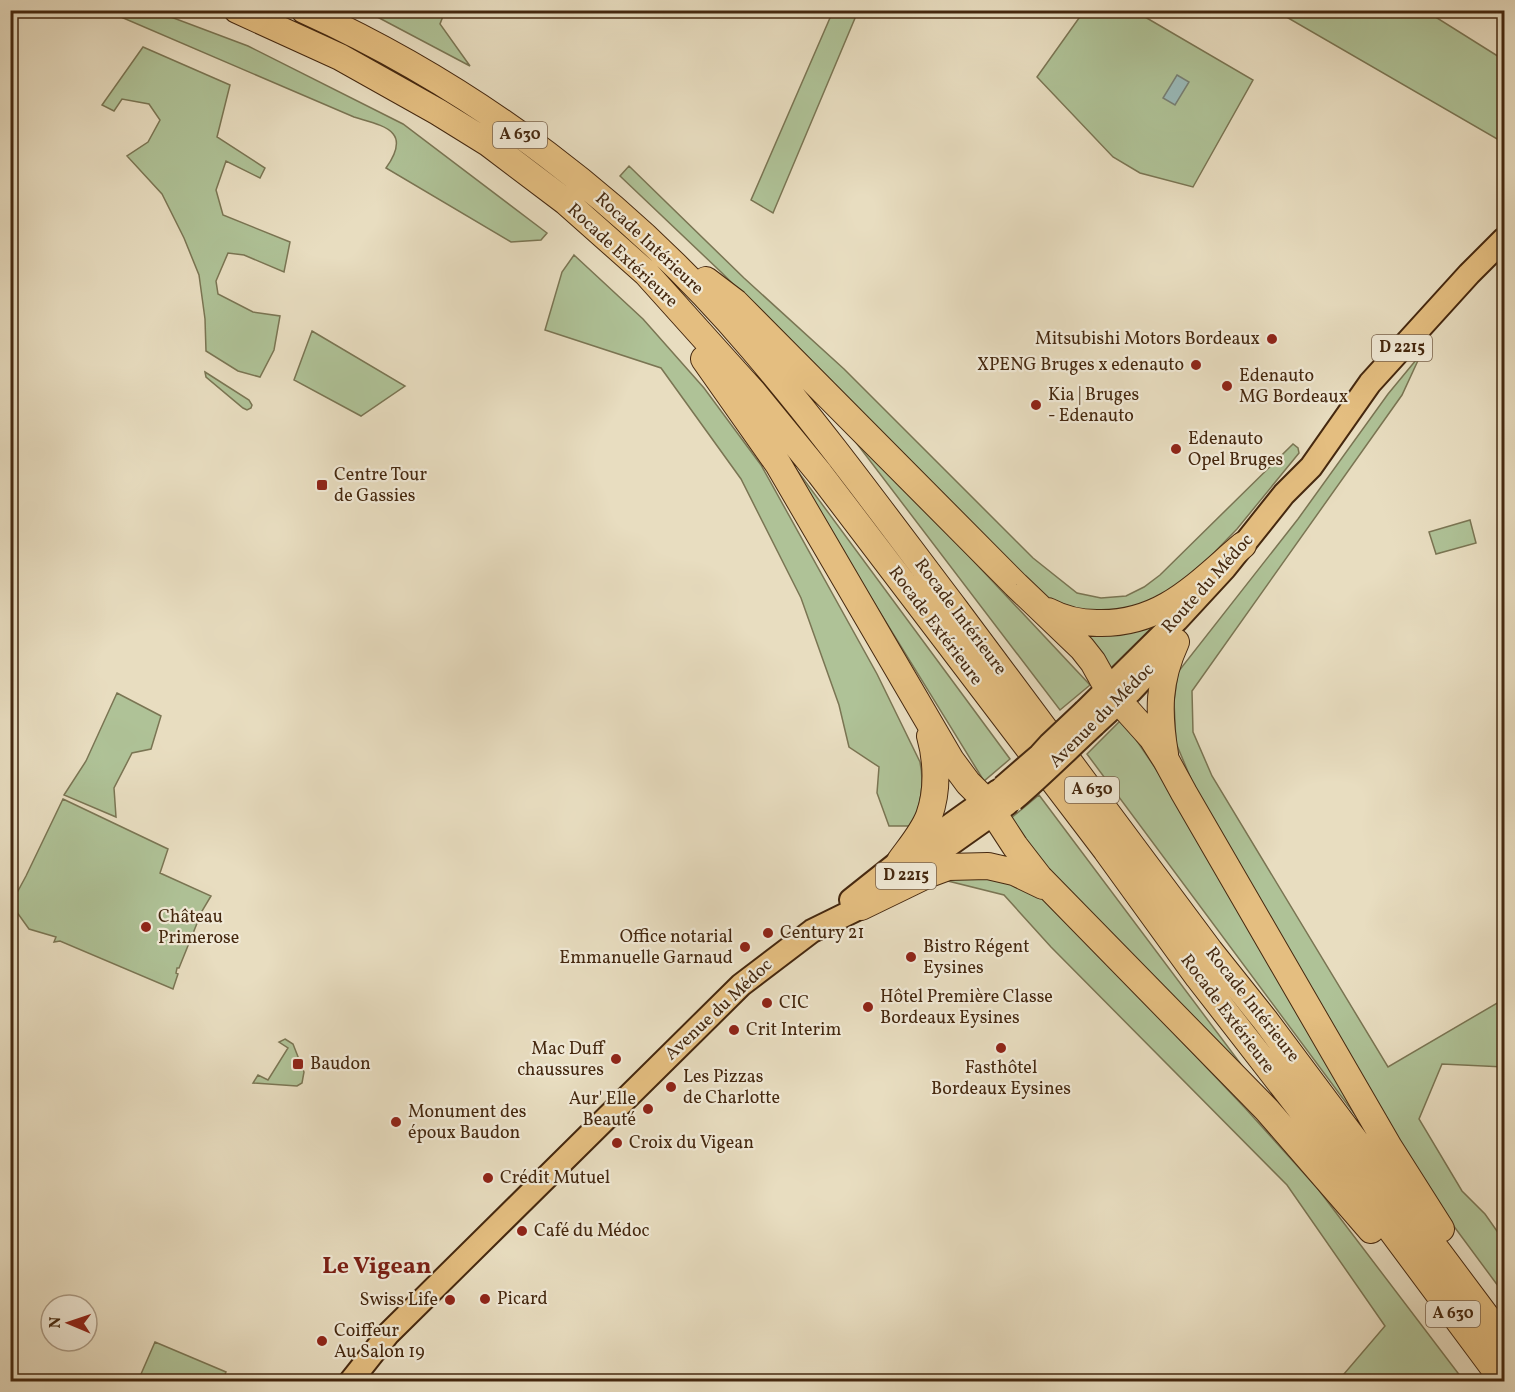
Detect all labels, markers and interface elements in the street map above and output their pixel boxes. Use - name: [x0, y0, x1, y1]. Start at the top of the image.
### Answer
- road number: A 630: [493, 122, 547, 148]
- street label: Rocade Intérieure: [589, 187, 709, 301]
- street label: Rocade Extérieure: [561, 198, 683, 314]
- place label: Mitsubishi Motors Bordeaux: [1035, 327, 1260, 352]
- marker: Mitsubishi Motors Bordeaux: [1265, 332, 1279, 346]
- road number: D 2215: [1372, 335, 1432, 361]
- place label: XPENG Bruges x edenauto: [977, 353, 1184, 378]
- marker: XPENG Bruges x edenauto: [1189, 358, 1203, 372]
- place label: Edenauto MG Bordeaux: [1239, 364, 1348, 410]
- marker: Edenauto MG Bordeaux: [1220, 379, 1234, 393]
- place label: Kia | Bruges - Edenauto: [1048, 383, 1139, 429]
- marker: Kia | Bruges - Edenauto: [1029, 398, 1043, 412]
- place label: Edenauto Opel Bruges: [1188, 427, 1283, 473]
- marker: Edenauto Opel Bruges: [1169, 442, 1183, 456]
- place label: Centre Tour de Gassies: [334, 463, 427, 509]
- marker: Centre Tour de Gassies: [315, 478, 329, 492]
- street label: Route du Médoc: [1156, 529, 1260, 639]
- street label: Rocade Intérieure: [908, 553, 1012, 681]
- street label: Rocade Extérieure: [882, 561, 988, 691]
- street label: Avenue du Médoc: [1044, 658, 1160, 774]
- road number: A 630: [1065, 777, 1119, 803]
- road number: D 2215: [876, 863, 936, 889]
- place label: Château Primerose: [158, 905, 239, 951]
- marker: Château Primerose: [139, 920, 153, 934]
- place label: Century 21: [780, 921, 865, 946]
- place label: Office notarial Emmanuelle Garnaud: [559, 925, 733, 971]
- marker: Century 21: [761, 926, 775, 940]
- place label: Bistro Régent Eysines: [923, 935, 1030, 981]
- marker: Office notarial Emmanuelle Garnaud: [738, 940, 752, 954]
- street label: Rocade Intérieure: [1199, 942, 1305, 1068]
- street label: Rocade Extérieure: [1174, 949, 1280, 1079]
- marker: Bistro Régent Eysines: [904, 950, 918, 964]
- street label: Avenue du Médoc: [660, 953, 778, 1067]
- place label: Hôtel Première Classe Bordeaux Eysines: [880, 985, 1053, 1031]
- place label: CIC: [779, 991, 809, 1016]
- marker: CIC: [760, 996, 774, 1010]
- marker: Hôtel Première Classe Bordeaux Eysines: [861, 1000, 875, 1014]
- place label: Crit Interim: [746, 1018, 841, 1043]
- marker: Crit Interim: [727, 1023, 741, 1037]
- place label: Mac Duff chaussures: [517, 1037, 606, 1083]
- marker: Fasthôtel Bordeaux Eysines: [994, 1041, 1008, 1055]
- place label: Baudon: [310, 1052, 371, 1077]
- marker: Mac Duff chaussures: [609, 1052, 623, 1066]
- place label: Fasthôtel Bordeaux Eysines: [931, 1056, 1071, 1102]
- marker: Baudon: [291, 1057, 305, 1071]
- place label: Les Pizzas de Charlotte: [683, 1065, 780, 1111]
- marker: Les Pizzas de Charlotte: [664, 1080, 678, 1094]
- place label: Aur' Elle Beauté: [569, 1087, 636, 1133]
- place label: Monument des époux Baudon: [408, 1100, 526, 1146]
- marker: Aur' Elle Beauté: [641, 1102, 655, 1116]
- marker: Monument des époux Baudon: [389, 1115, 403, 1129]
- place label: Croix du Vigean: [629, 1131, 754, 1156]
- marker: Croix du Vigean: [610, 1136, 624, 1150]
- place label: Crédit Mutuel: [500, 1166, 610, 1191]
- marker: Crédit Mutuel: [481, 1171, 495, 1185]
- place label: Café du Médoc: [534, 1219, 650, 1244]
- marker: Café du Médoc: [515, 1224, 529, 1238]
- district label: Le Vigean: [322, 1250, 432, 1284]
- place label: Picard: [497, 1287, 548, 1312]
- place label: Swiss Life: [360, 1288, 438, 1313]
- marker: Picard: [478, 1292, 492, 1306]
- north arrow: [39, 1293, 99, 1353]
- marker: Swiss Life: [443, 1293, 457, 1307]
- road number: A 630: [1426, 1301, 1480, 1327]
- text: N: [45, 1316, 67, 1329]
- place label: Coiffeur Au Salon 19: [334, 1319, 425, 1365]
- marker: Coiffeur Au Salon 19: [315, 1334, 329, 1348]

